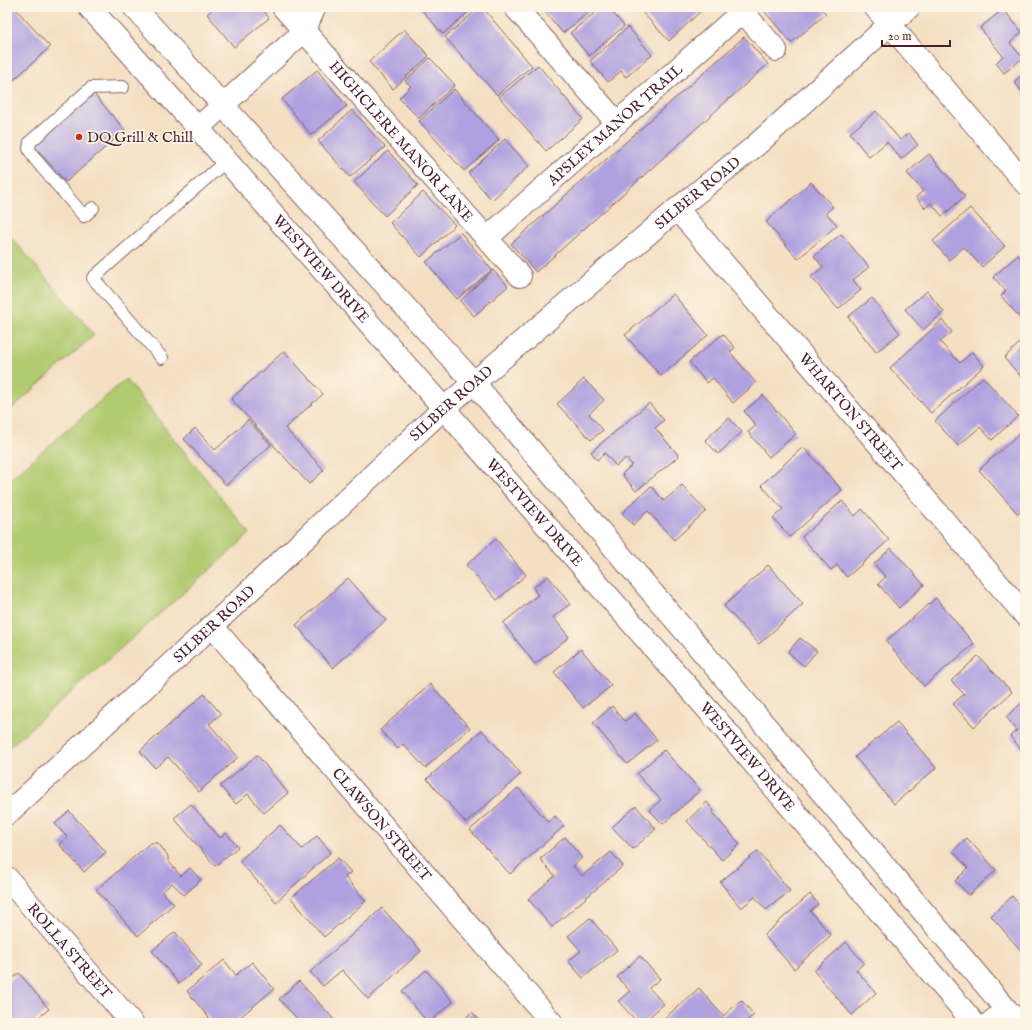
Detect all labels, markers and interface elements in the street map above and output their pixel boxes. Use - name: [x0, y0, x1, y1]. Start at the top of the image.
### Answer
- scale bar: [882, 22, 950, 48]
- text: 20 m: [888, 29, 911, 44]
- street label: HIGHCLERE MANOR LANE: [325, 57, 477, 226]
- street label: APSLEY MANOR TRAIL: [543, 60, 687, 191]
- place label: DQ Grill & Chill: [87, 128, 194, 147]
- marker: DQ Grill & Chill: [74, 132, 84, 142]
- street label: SILBER ROAD: [651, 153, 745, 234]
- street label: WESTVIEW DRIVE: [268, 211, 373, 327]
- street label: WHARTON STREET: [794, 349, 906, 475]
- street label: SILBER ROAD: [406, 362, 497, 446]
- street label: WESTVIEW DRIVE: [482, 455, 587, 571]
- street label: SILBER ROAD: [169, 581, 259, 667]
- street label: WESTVIEW DRIVE: [696, 698, 799, 816]
- street label: CLAWSON STREET: [328, 764, 435, 885]
- street label: ROLLA STREET: [23, 899, 116, 1003]

